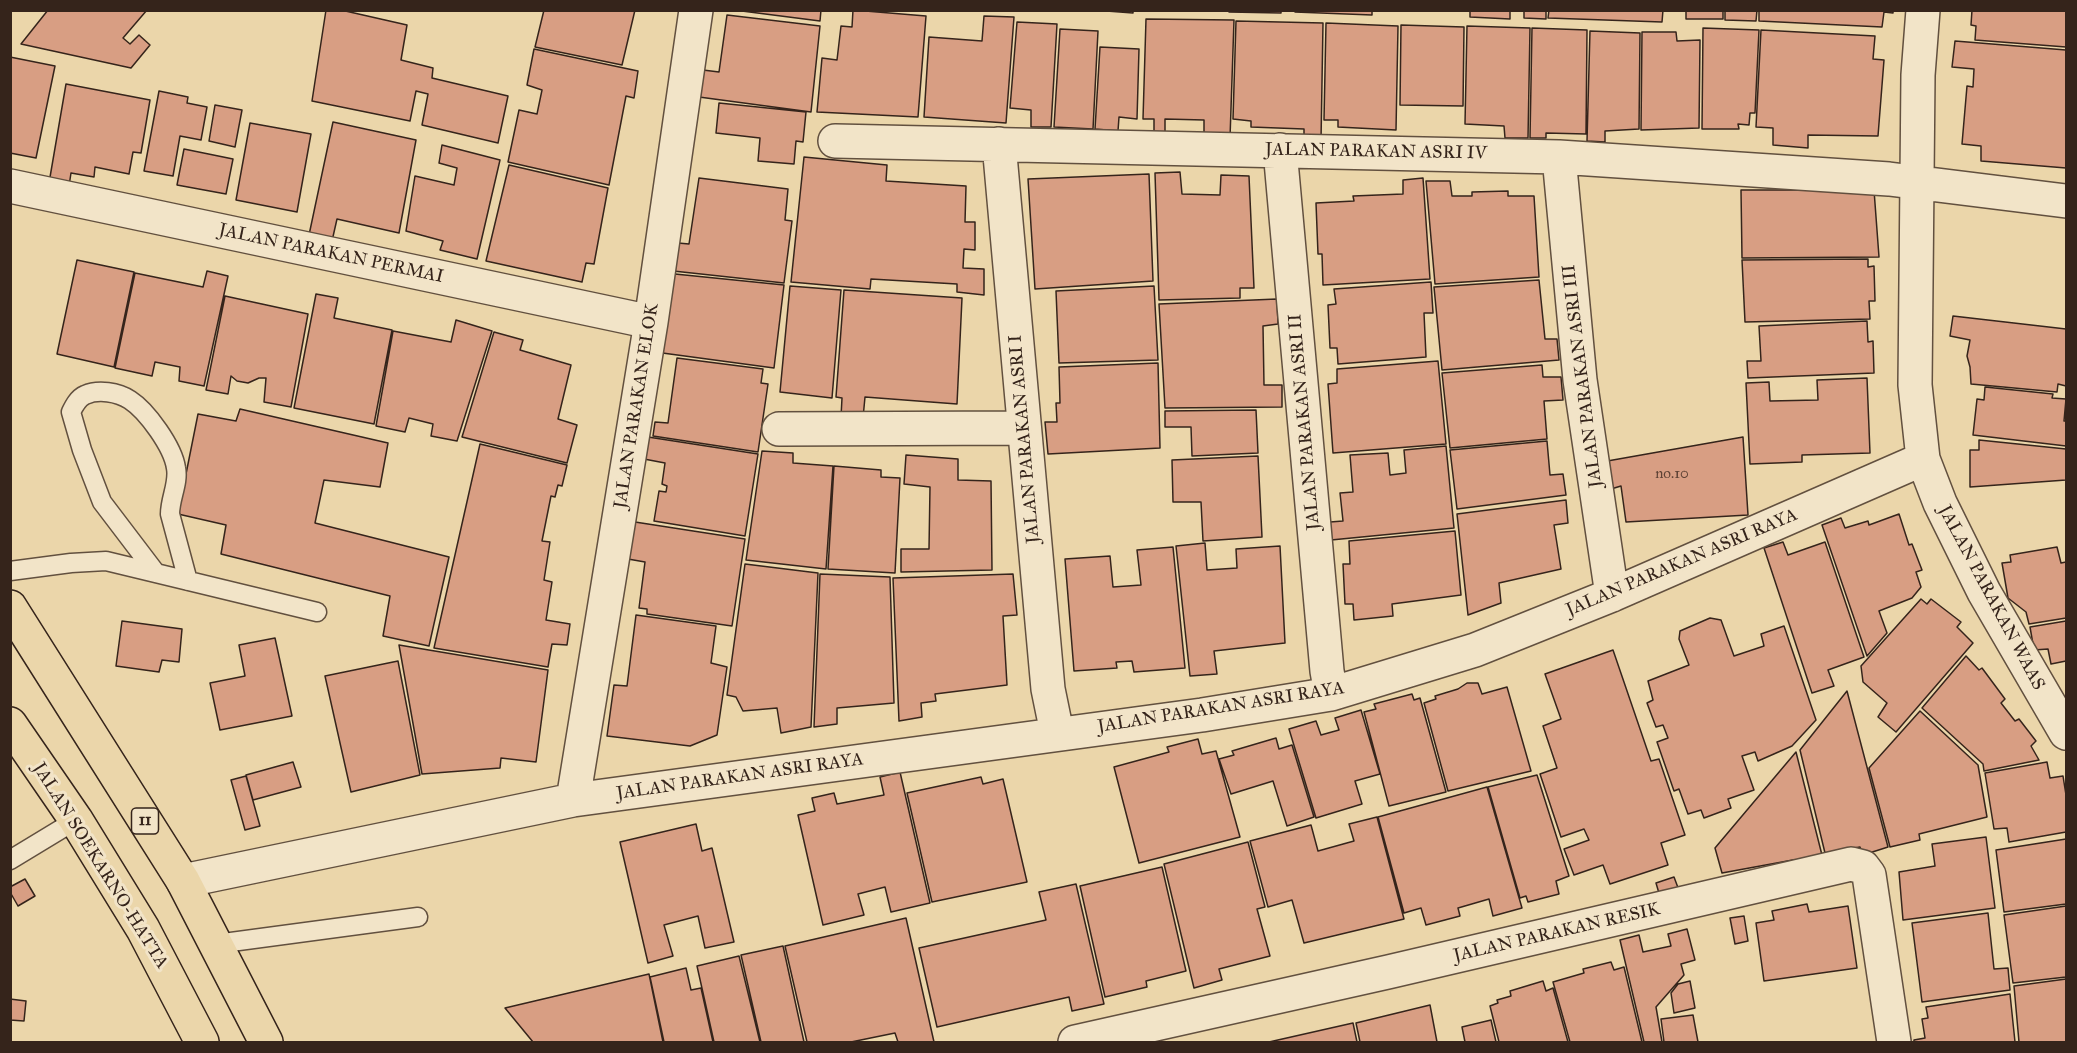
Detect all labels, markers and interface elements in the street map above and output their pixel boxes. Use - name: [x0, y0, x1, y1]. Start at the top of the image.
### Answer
- street label: JALAN PARAKAN ASRI IV: [1265, 139, 1487, 165]
- street label: JALAN PARAKAN PERMAI: [217, 220, 445, 288]
- street label: JALAN PARAKAN ASRI III: [1559, 263, 1607, 489]
- street label: JALAN PARAKAN ELOK: [610, 302, 664, 510]
- street label: JALAN PARAKAN ASRI II: [1285, 313, 1325, 531]
- street label: JALAN PARAKAN ASRI I: [1005, 334, 1045, 544]
- house number: no.10: [1655, 465, 1689, 483]
- street label: JALAN PARAKAN WAAS: [1933, 502, 2049, 694]
- street label: JALAN PARAKAN ASRI RAYA: [1563, 504, 1801, 622]
- street label: JALAN PARAKAN ASRI RAYA: [1096, 678, 1346, 738]
- street label: JALAN PARAKAN ASRI RAYA: [615, 749, 865, 805]
- street label: JALAN SOEKARNO-HATTA: [28, 759, 172, 973]
- road number: 11: [132, 808, 158, 834]
- street label: JALAN PARAKAN RESIK: [1452, 899, 1662, 967]

